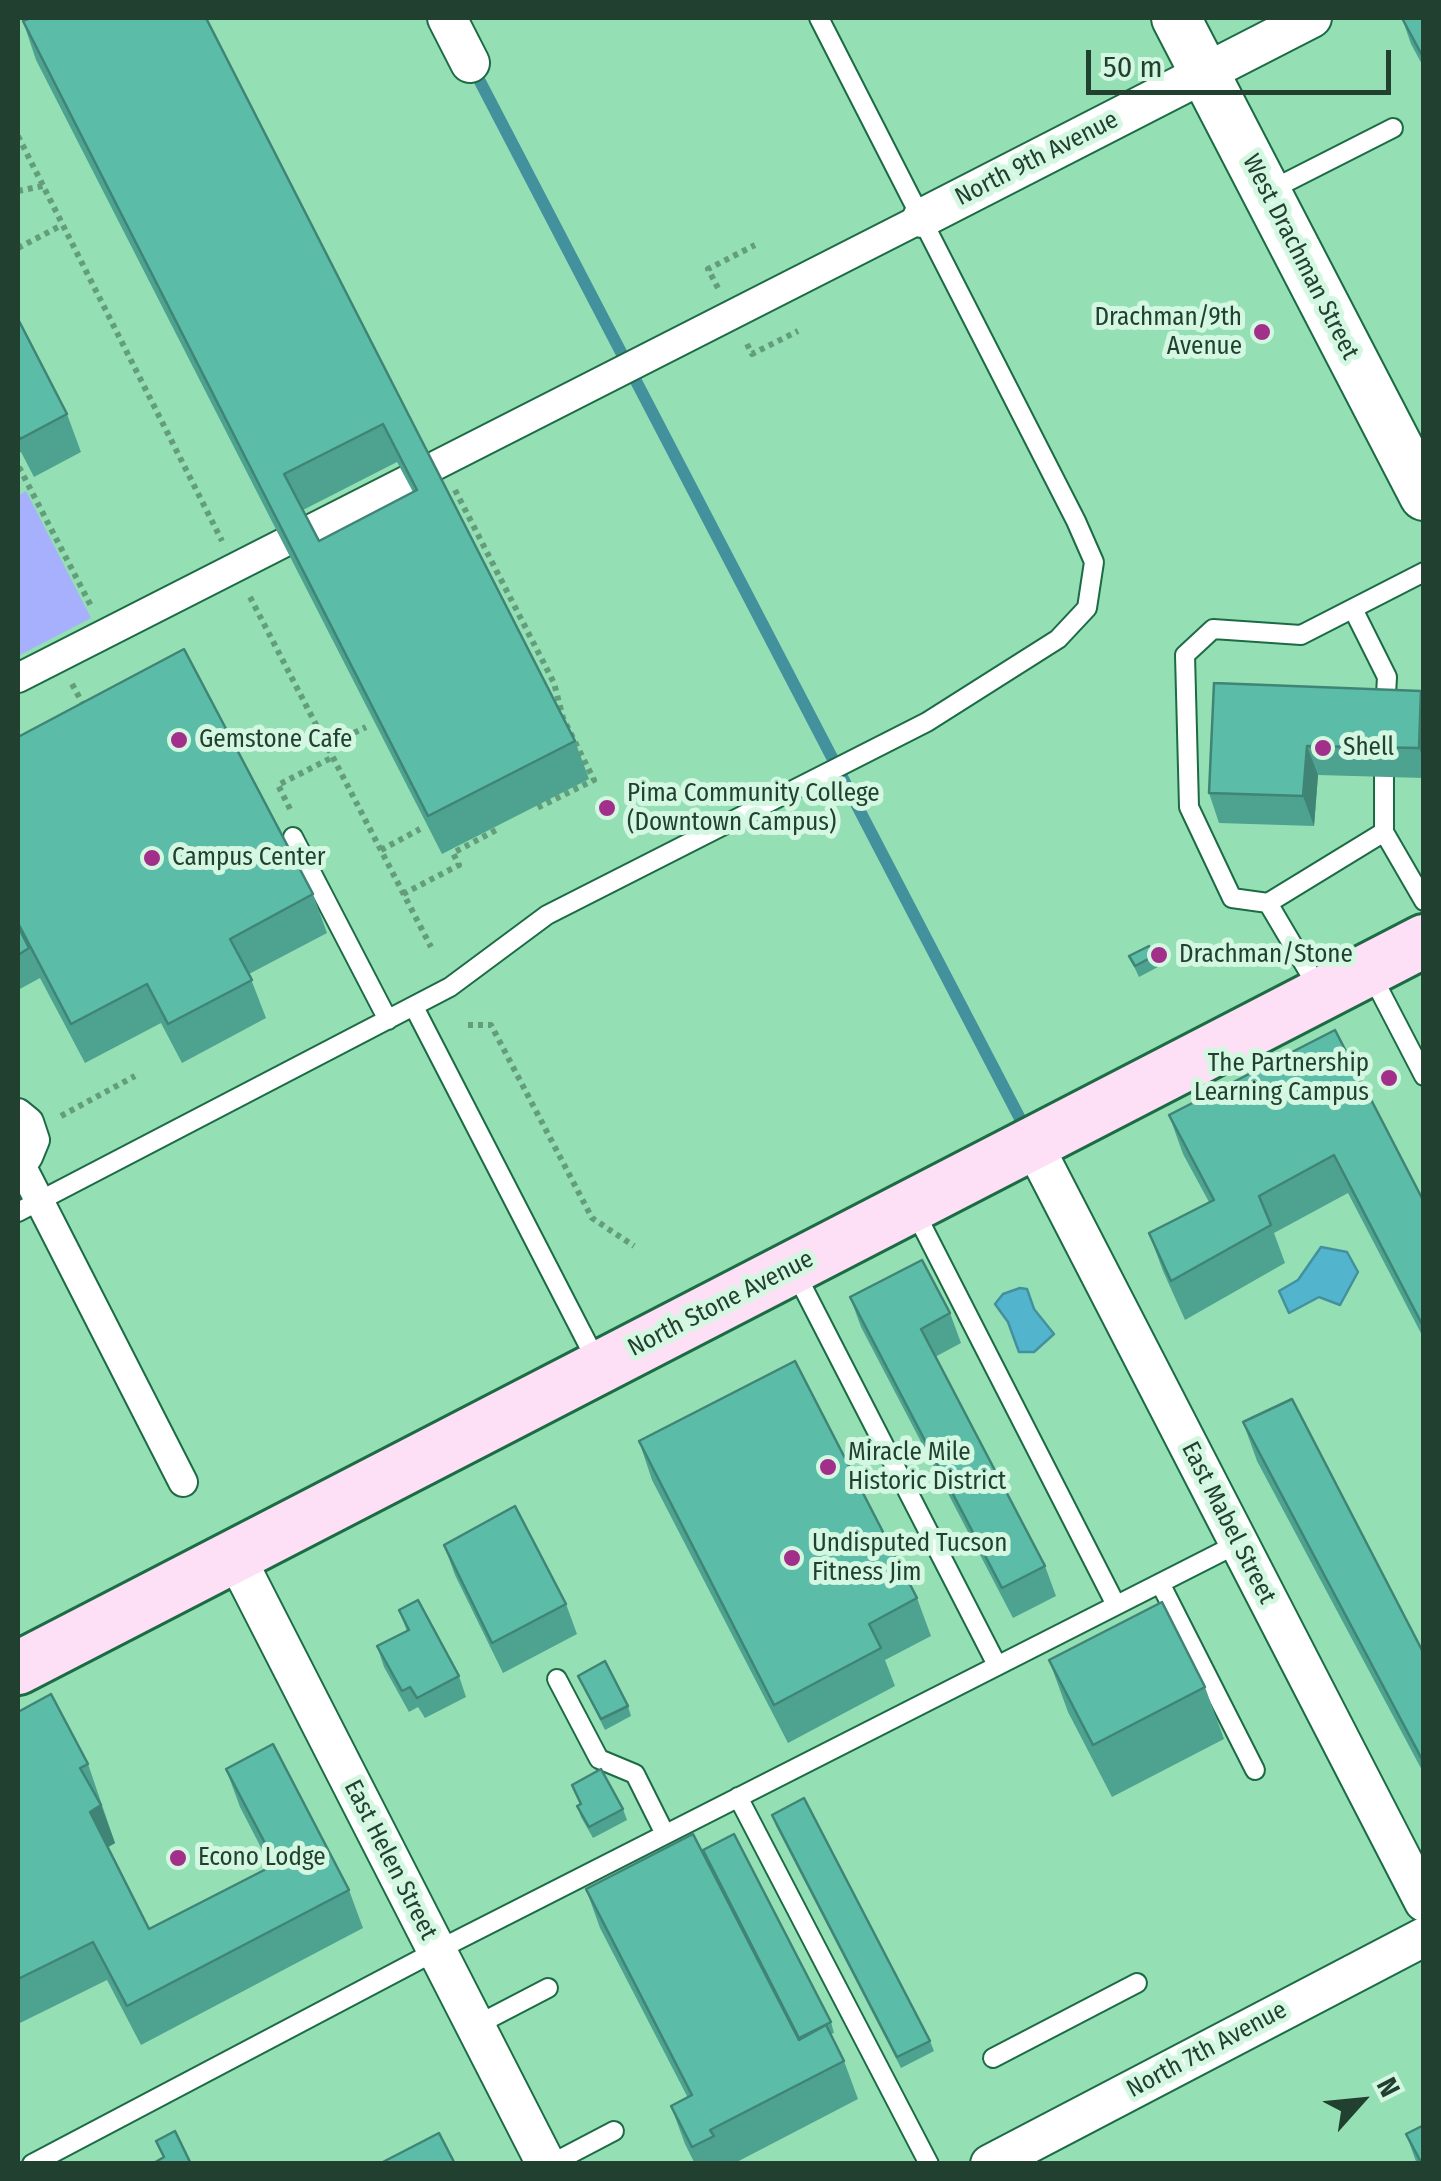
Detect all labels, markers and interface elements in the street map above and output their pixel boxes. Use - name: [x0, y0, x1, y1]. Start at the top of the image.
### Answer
- scale bar: [1091, 30, 1396, 92]
- text: 50 m: [1103, 49, 1163, 85]
- street label: North 9th Avenue: [951, 105, 1123, 213]
- street label: West Drachman Street: [1235, 149, 1365, 365]
- place label: Drachman/9th Avenue: [1095, 303, 1242, 362]
- marker: Drachman/9th Avenue: [1251, 321, 1273, 343]
- place label: Gemstone Cafe: [199, 725, 352, 755]
- marker: Gemstone Cafe: [168, 729, 190, 751]
- place label: Shell: [1343, 733, 1394, 763]
- marker: Shell: [1312, 737, 1334, 759]
- place label: Pima Community College (Downtown Campus): [627, 779, 880, 838]
- marker: Pima Community College (Downtown Campus): [596, 797, 618, 819]
- place label: Campus Center: [172, 843, 325, 873]
- marker: Campus Center: [141, 847, 163, 869]
- place label: Drachman/Stone: [1179, 940, 1353, 970]
- marker: Drachman/Stone: [1148, 944, 1170, 966]
- place label: The Partnership Learning Campus: [1194, 1049, 1369, 1108]
- marker: The Partnership Learning Campus: [1378, 1067, 1400, 1089]
- street label: North Stone Avenue: [623, 1244, 819, 1364]
- street label: East Mabel Street: [1174, 1437, 1282, 1609]
- place label: Miracle Mile Historic District: [848, 1438, 1006, 1497]
- marker: Miracle Mile Historic District: [817, 1456, 839, 1478]
- place label: Undisputed Tucson Fitness Jim: [812, 1529, 1007, 1588]
- marker: Undisputed Tucson Fitness Jim: [781, 1547, 803, 1569]
- street label: East Helen Street: [337, 1775, 443, 1945]
- place label: Econo Lodge: [198, 1843, 326, 1873]
- marker: Econo Lodge: [167, 1847, 189, 1869]
- street label: North 7th Avenue: [1122, 1995, 1292, 2105]
- north arrow: [1311, 2051, 1411, 2151]
- text: N: [1370, 2072, 1407, 2102]

